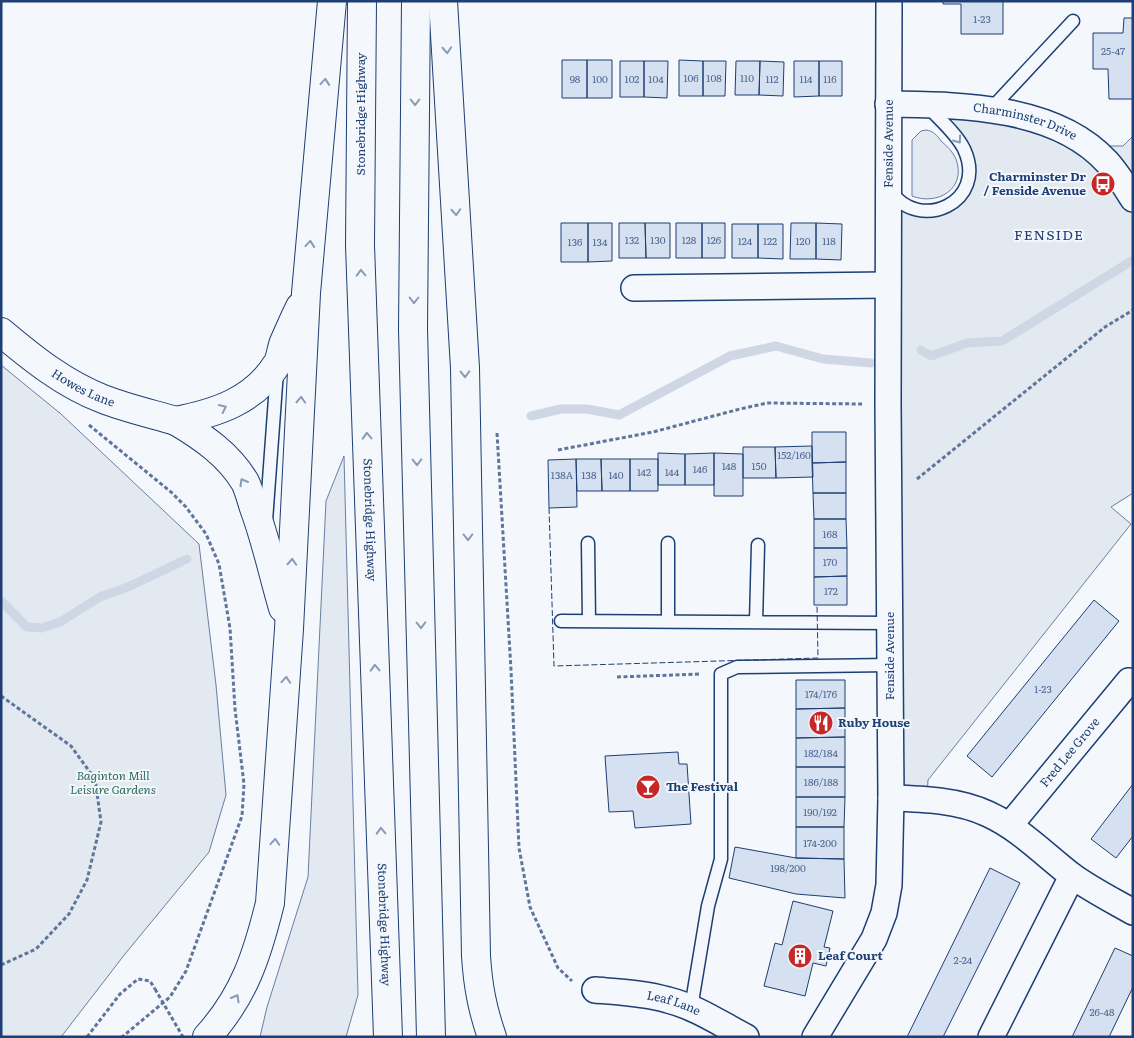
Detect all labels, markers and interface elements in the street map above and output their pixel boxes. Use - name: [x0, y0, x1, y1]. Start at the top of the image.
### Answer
- house number: 1-23: [973, 11, 991, 26]
- house number: 25-47: [1101, 43, 1125, 58]
- one-way arrow: [441, 46, 452, 54]
- street label: Stonebridge Highway: [351, 53, 369, 175]
- house number: 106: [683, 70, 699, 85]
- house number: 108: [706, 70, 722, 85]
- house number: 110: [740, 70, 754, 85]
- house number: 98: [570, 71, 581, 86]
- house number: 100: [592, 71, 608, 86]
- house number: 102: [625, 71, 639, 86]
- house number: 104: [648, 71, 664, 86]
- house number: 112: [765, 71, 779, 86]
- house number: 114: [799, 71, 813, 86]
- house number: 116: [823, 71, 837, 86]
- one-way arrow: [319, 78, 330, 86]
- street label: Charminster Drive: [972, 98, 1081, 144]
- one-way arrow: [410, 99, 420, 107]
- street label: Fenside Avenue: [879, 100, 897, 188]
- one-way arrow: [952, 134, 961, 144]
- place label: Charminster Dr / Fenside Avenue: [984, 167, 1086, 199]
- bus stop icon: Charminster Dr / Fenside Avenue: [1090, 171, 1116, 197]
- one-way arrow: [450, 208, 461, 216]
- district label: FENSIDE: [1014, 224, 1084, 244]
- house number: 132: [625, 232, 639, 247]
- house number: 130: [650, 232, 666, 247]
- house number: 128: [682, 232, 697, 247]
- house number: 126: [707, 232, 722, 247]
- house number: 124: [738, 233, 753, 248]
- house number: 122: [763, 233, 777, 248]
- house number: 120: [796, 233, 811, 248]
- house number: 118: [822, 233, 836, 248]
- house number: 136: [568, 234, 583, 249]
- house number: 134: [593, 234, 608, 249]
- one-way arrow: [305, 240, 316, 248]
- one-way arrow: [356, 269, 366, 277]
- one-way arrow: [409, 296, 419, 304]
- street label: Howes Lane: [48, 364, 117, 411]
- one-way arrow: [459, 371, 470, 379]
- one-way arrow: [295, 396, 306, 404]
- one-way arrow: [218, 403, 227, 414]
- one-way arrow: [361, 432, 372, 440]
- house number: 152/160: [777, 447, 811, 462]
- street label: Stonebridge Highway: [360, 458, 382, 582]
- house number: 148: [722, 458, 737, 473]
- house number: 150: [752, 458, 767, 473]
- one-way arrow: [412, 459, 422, 467]
- house number: 146: [693, 461, 708, 476]
- house number: 142: [637, 464, 651, 479]
- house number: 144: [665, 464, 680, 479]
- house number: 138A: [551, 467, 574, 482]
- house number: 138: [582, 467, 597, 482]
- house number: 140: [609, 467, 624, 482]
- one-way arrow: [240, 479, 250, 488]
- house number: 168: [823, 526, 838, 541]
- one-way arrow: [462, 533, 473, 541]
- house number: 170: [823, 554, 838, 569]
- one-way arrow: [287, 558, 298, 566]
- house number: 172: [824, 583, 838, 598]
- street label: Fenside Avenue: [880, 612, 898, 700]
- one-way arrow: [416, 622, 426, 629]
- one-way arrow: [370, 664, 380, 672]
- one-way arrow: [280, 675, 291, 683]
- house number: 1-23: [1034, 681, 1052, 696]
- house number: 174/176: [805, 686, 838, 701]
- restaurant icon: Ruby House: [808, 710, 834, 736]
- place label: Ruby House: [838, 713, 910, 731]
- street label: Fred Lee Grove: [1035, 713, 1103, 791]
- house number: 182/184: [804, 745, 838, 760]
- park label: Baginton Mill Leisure Gardens: [70, 766, 156, 798]
- bar icon: The Festival: [635, 774, 661, 800]
- house number: 186/188: [804, 774, 839, 789]
- place label: The Festival: [666, 777, 739, 795]
- house number: 190/192: [803, 804, 837, 819]
- one-way arrow: [375, 826, 386, 834]
- house number: 174-200: [803, 835, 837, 850]
- one-way arrow: [269, 837, 280, 845]
- house number: 198/200: [770, 860, 806, 875]
- street label: Stonebridge Highway: [374, 863, 396, 986]
- building icon: Leaf Court: [787, 943, 813, 969]
- place label: Leaf Court: [818, 946, 883, 964]
- house number: 2-24: [954, 952, 973, 967]
- street label: Leaf Lane: [645, 985, 704, 1019]
- one-way arrow: [230, 994, 240, 1003]
- house number: 26-48: [1090, 1004, 1115, 1019]

